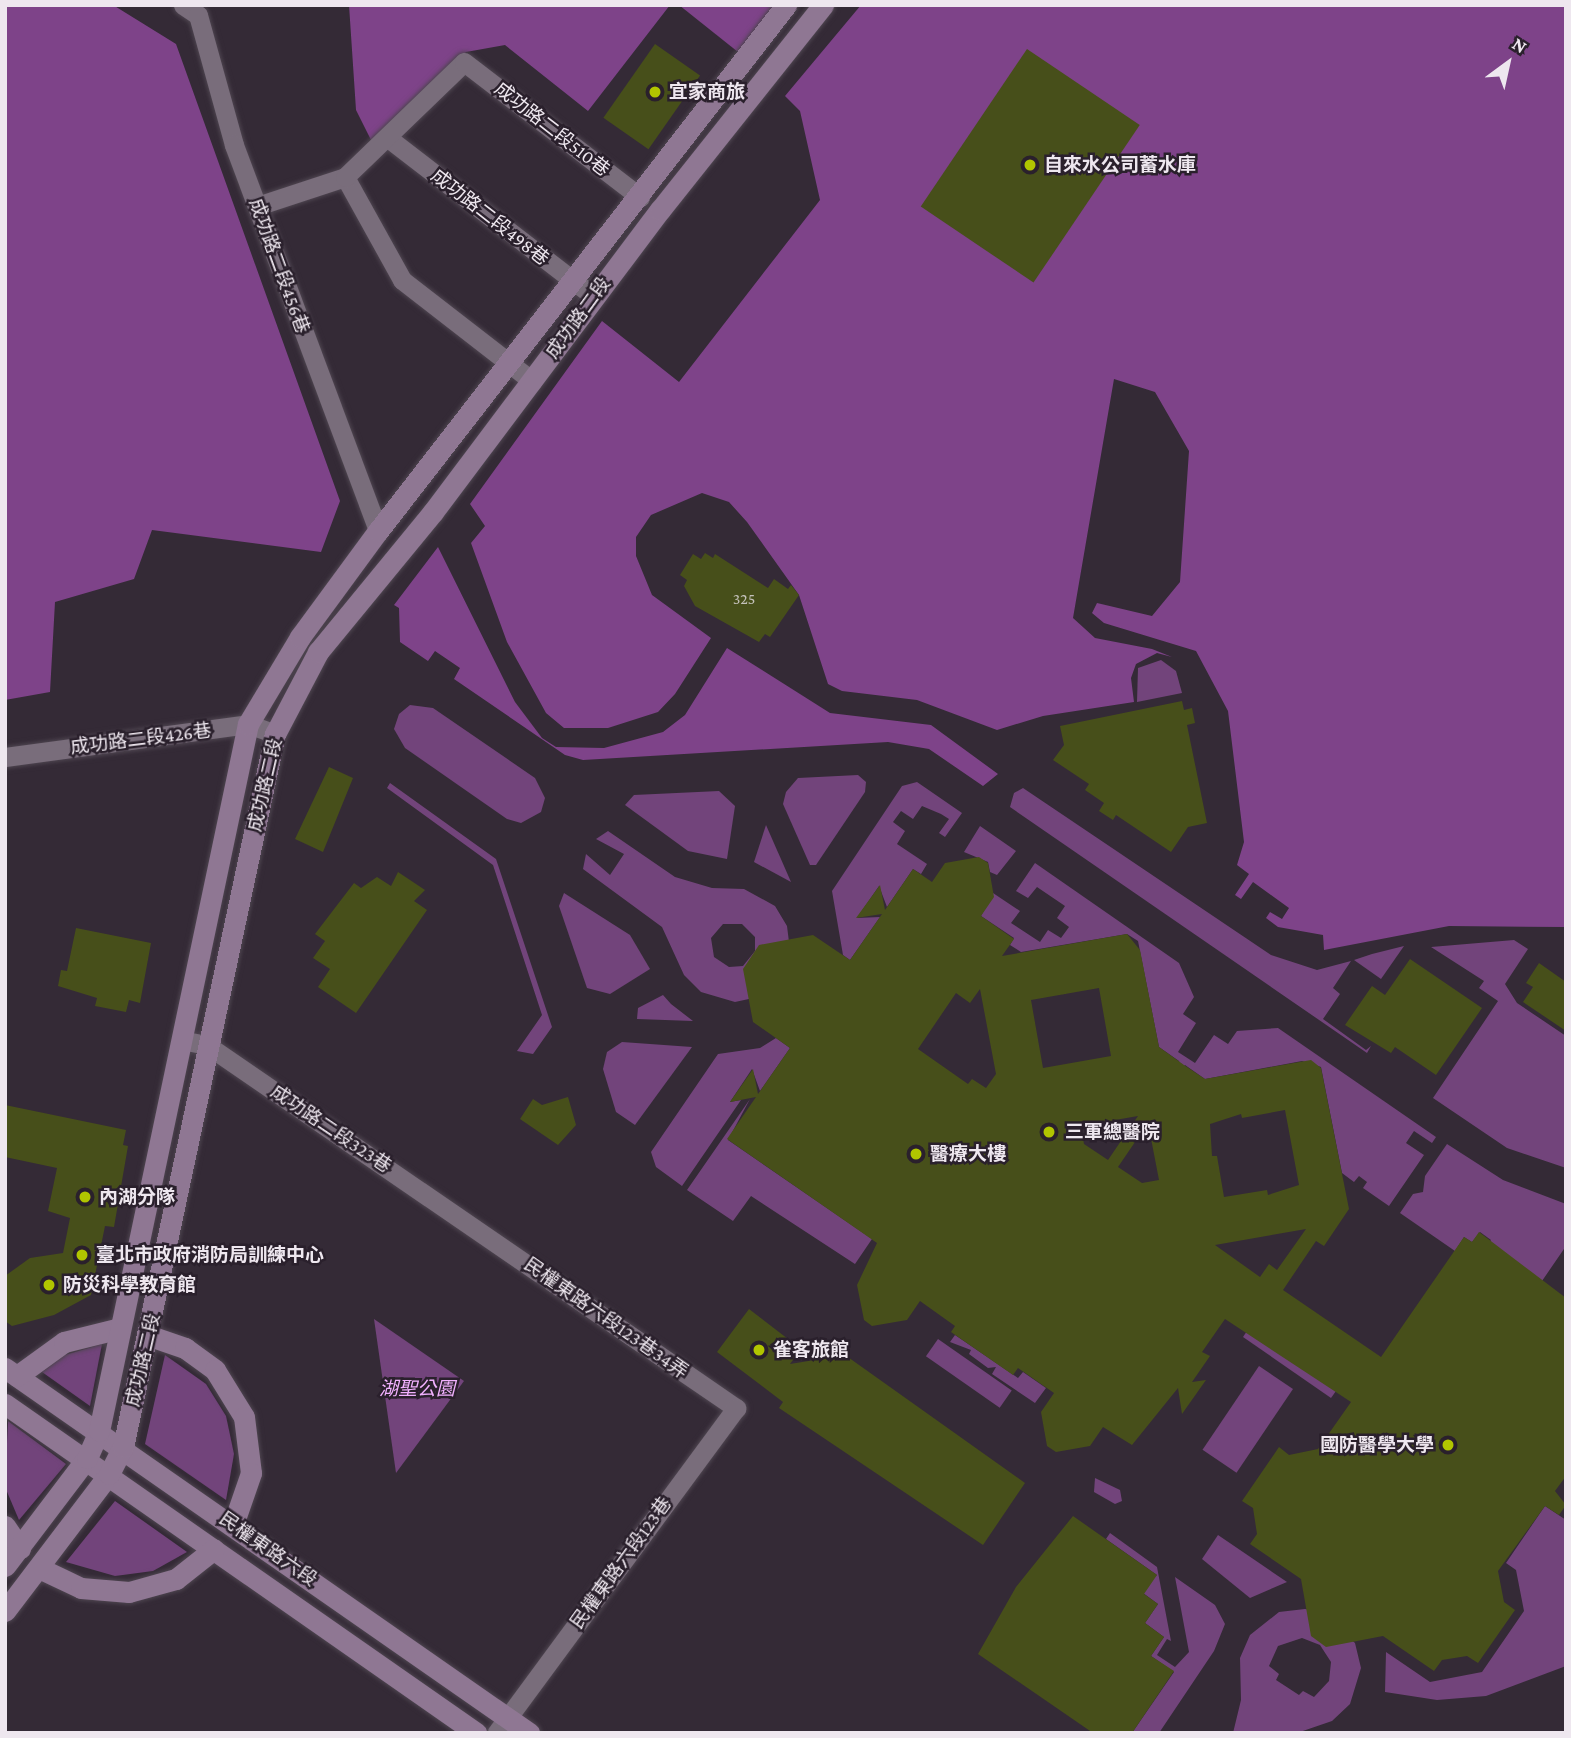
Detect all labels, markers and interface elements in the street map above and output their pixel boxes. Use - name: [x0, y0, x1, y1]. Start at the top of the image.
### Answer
- north arrow: [1473, 28, 1543, 98]
- text: N: [1509, 33, 1531, 57]
- street label: 成功路二段510巷: [490, 77, 614, 181]
- place label: 宜家商旅: [669, 81, 745, 103]
- marker: 宜家商旅: [647, 84, 663, 100]
- place label: 自來水公司蓄水庫: [1044, 154, 1196, 176]
- marker: 自來水公司蓄水庫: [1022, 157, 1038, 173]
- street label: 成功路二段498巷: [426, 164, 554, 270]
- street label: 成功路二段456巷: [244, 195, 314, 337]
- street label: 成功路二段: [541, 273, 615, 363]
- house number: 325: [733, 589, 755, 609]
- street label: 成功路二段426巷: [69, 719, 213, 759]
- street label: 成功路二段: [243, 736, 287, 834]
- street label: 成功路二段323巷: [266, 1080, 396, 1178]
- place label: 三軍總醫院: [1065, 1121, 1160, 1143]
- marker: 三軍總醫院: [1039, 1122, 1059, 1142]
- place label: 醫療大樓: [930, 1143, 1006, 1165]
- marker: 醫療大樓: [908, 1146, 924, 1162]
- place label: 內湖分隊: [99, 1186, 175, 1208]
- marker: 內湖分隊: [77, 1189, 93, 1205]
- place label: 臺北市政府消防局訓練中心: [96, 1244, 324, 1266]
- marker: 臺北市政府消防局訓練中心: [74, 1247, 90, 1263]
- street label: 民權東路六段123巷34弄: [520, 1253, 692, 1383]
- place label: 防災科學教育館: [63, 1274, 196, 1296]
- marker: 防災科學教育館: [41, 1277, 57, 1293]
- street label: 成功路二段: [121, 1311, 165, 1409]
- place label: 雀客旅館: [773, 1339, 849, 1361]
- marker: 雀客旅館: [751, 1342, 767, 1358]
- park label: 湖聖公園: [379, 1378, 455, 1400]
- place label: 國防醫學大學: [1320, 1434, 1434, 1456]
- marker: 國防醫學大學: [1440, 1437, 1456, 1453]
- street label: 民權東路六段123巷: [566, 1493, 676, 1633]
- street label: 民權東路六段: [215, 1507, 321, 1591]

